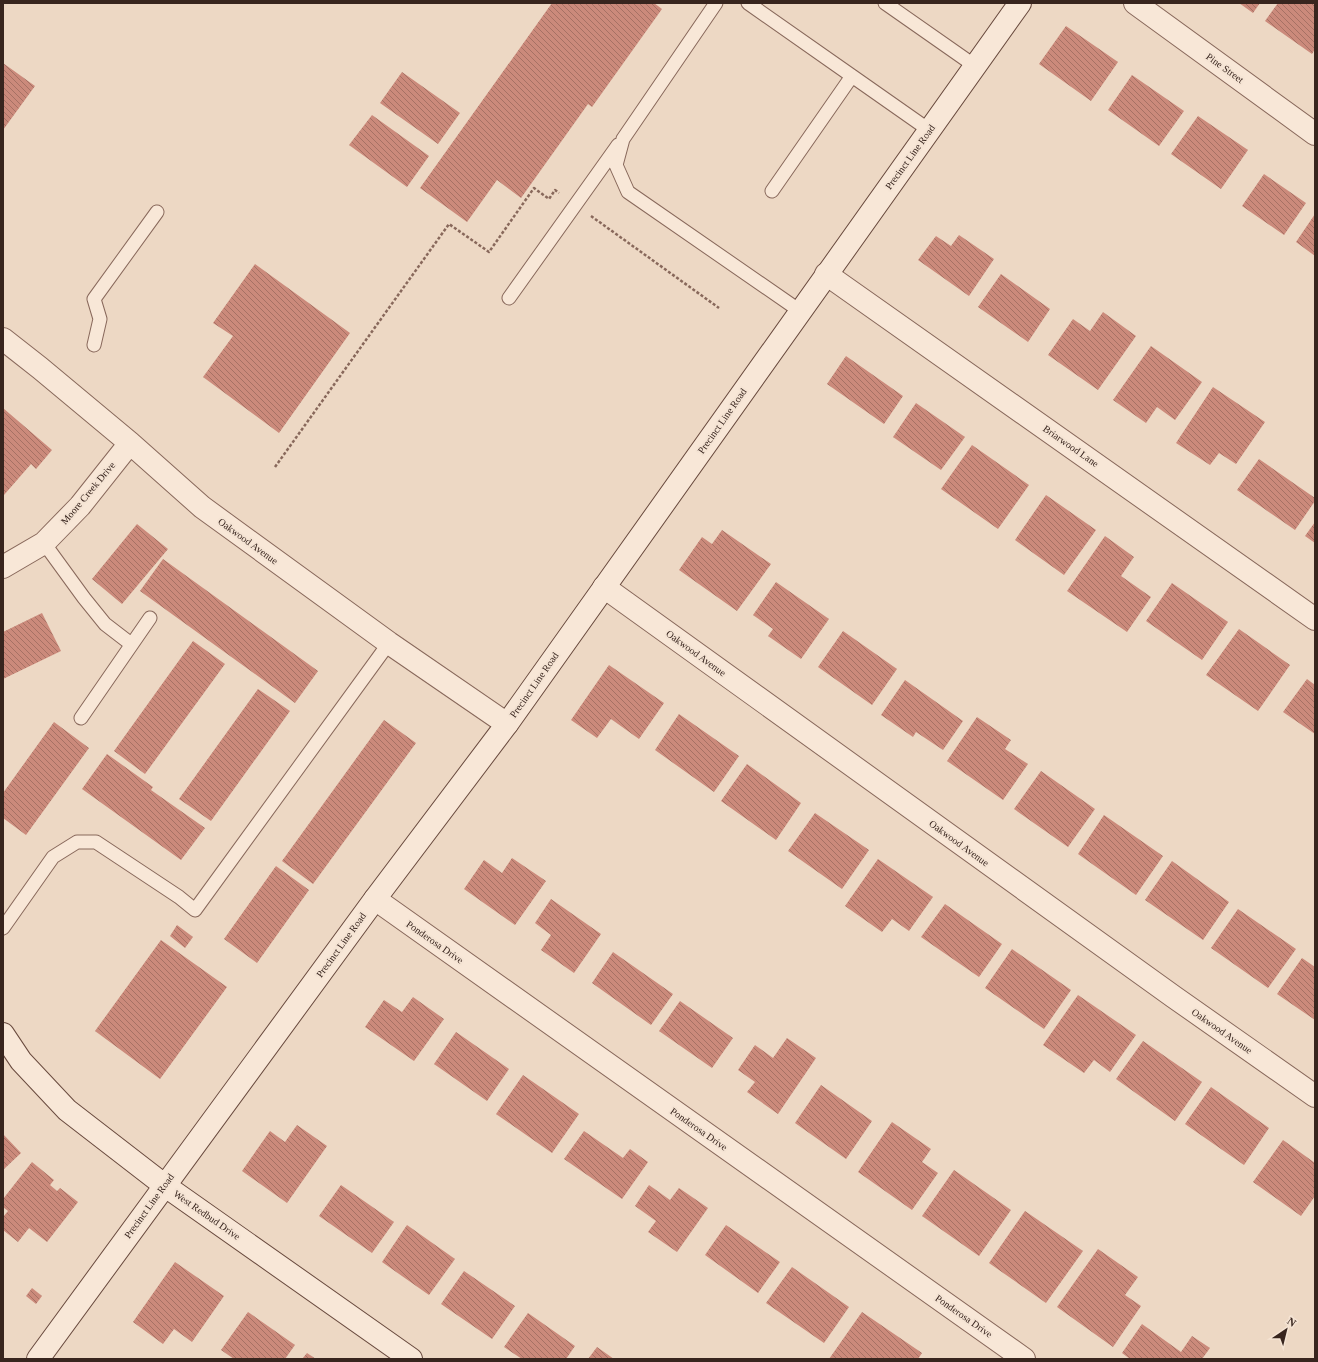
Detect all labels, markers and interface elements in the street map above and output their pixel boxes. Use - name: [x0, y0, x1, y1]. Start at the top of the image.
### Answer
- street label: Pine Street: [1204, 51, 1246, 85]
- street label: Precinct Line Road: [883, 123, 937, 191]
- street label: Precinct Line Road: [695, 386, 749, 456]
- street label: Briarwood Lane: [1041, 423, 1101, 470]
- street label: Moore Creek Drive: [59, 459, 118, 527]
- street label: Oakwood Avenue: [216, 516, 280, 567]
- street label: Oakwood Avenue: [664, 628, 728, 679]
- street label: Precinct Line Road: [507, 650, 561, 720]
- street label: Oakwood Avenue: [927, 818, 991, 869]
- street label: Precinct Line Road: [314, 911, 368, 979]
- street label: Ponderosa Drive: [404, 918, 466, 966]
- street label: Oakwood Avenue: [1190, 1006, 1255, 1056]
- street label: Ponderosa Drive: [668, 1105, 730, 1153]
- street label: Precinct Line Road: [122, 1172, 176, 1240]
- street label: West Redbud Drive: [172, 1188, 243, 1242]
- street label: Ponderosa Drive: [933, 1292, 995, 1340]
- north arrow: [1266, 1310, 1306, 1350]
- text: N: [1285, 1315, 1298, 1329]

